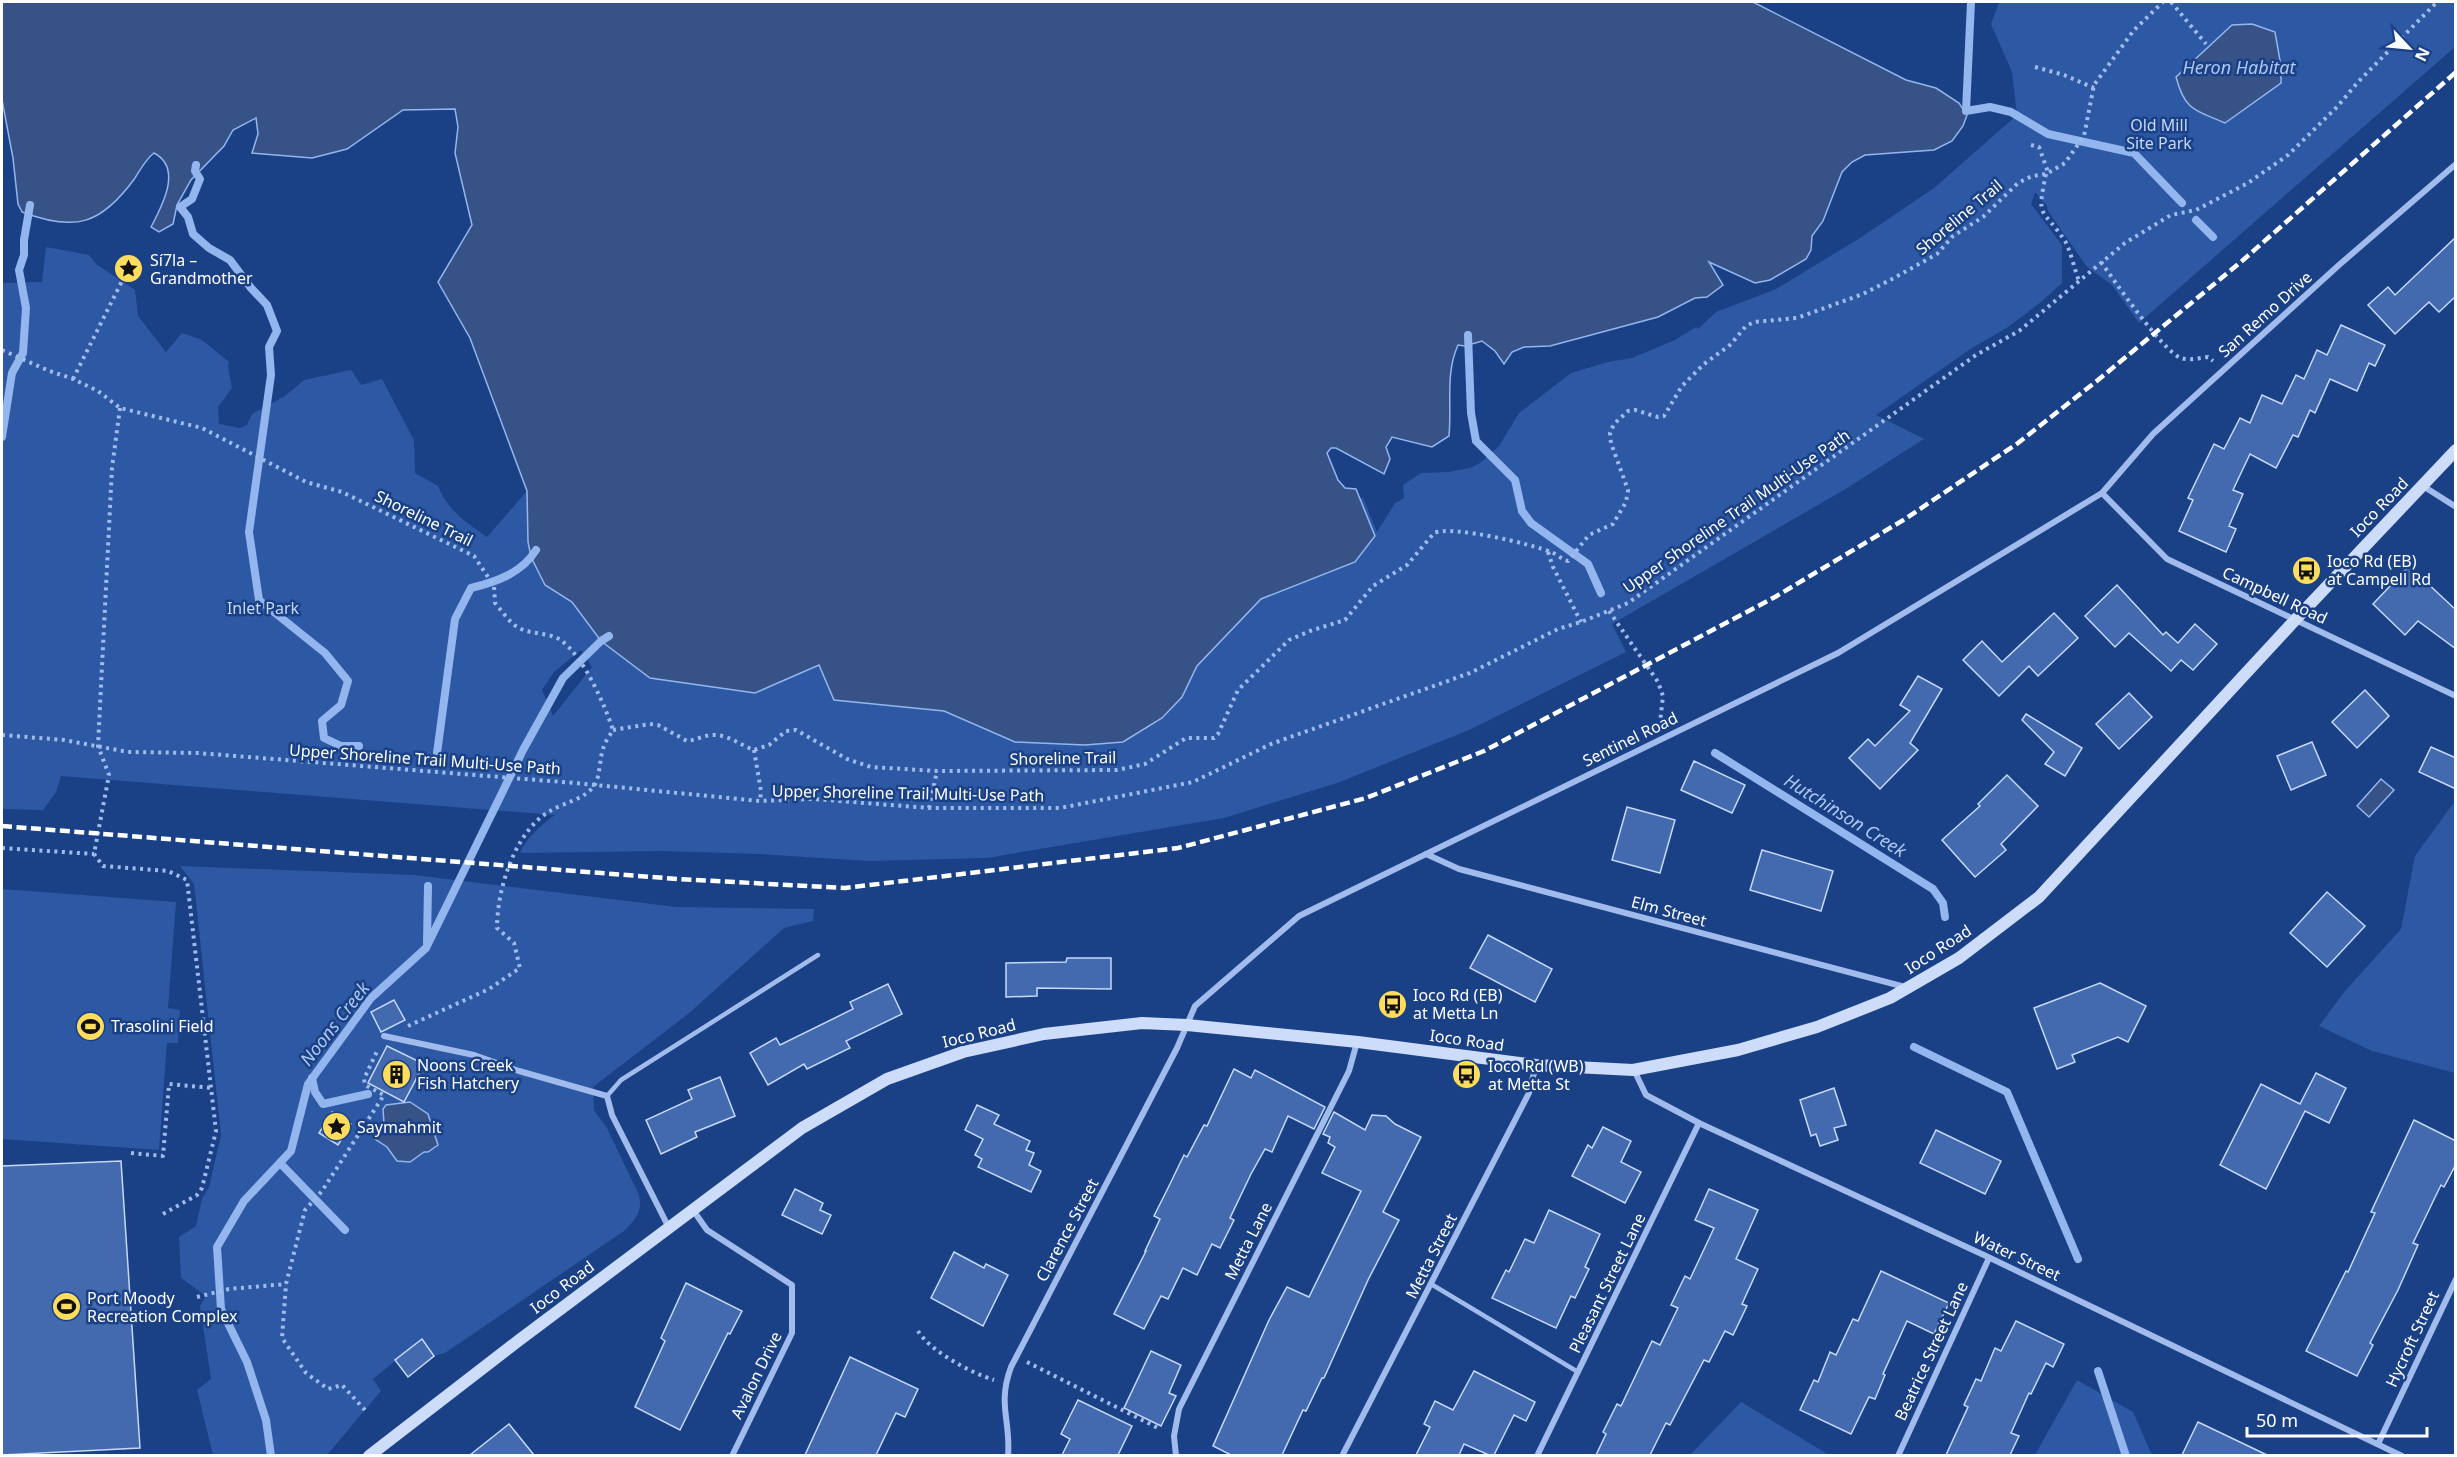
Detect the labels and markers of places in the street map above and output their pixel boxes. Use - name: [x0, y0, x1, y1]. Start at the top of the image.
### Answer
- place label: Sí7la – Grandmother: [150, 249, 253, 289]
- place icon: Sí7la – Grandmother: [113, 253, 145, 285]
- place label: Ioco Rd (EB) at Campell Rd: [2327, 550, 2431, 590]
- bus stop icon: Ioco Rd (EB) at Campell Rd: [2290, 554, 2322, 586]
- place label: Ioco Rd (EB) at Metta Ln: [1413, 984, 1503, 1024]
- bus stop icon: Ioco Rd (EB) at Metta Ln: [1376, 988, 1408, 1020]
- sports icon: Trasolini Field: [74, 1010, 106, 1042]
- place label: Trasolini Field: [111, 1015, 214, 1037]
- place label: Noons Creek Fish Hatchery: [417, 1054, 520, 1094]
- place label: Ioco Rd (WB) at Metta St: [1488, 1055, 1584, 1095]
- building icon: Noons Creek Fish Hatchery: [380, 1058, 412, 1090]
- bus stop icon: Ioco Rd (WB) at Metta St: [1451, 1059, 1483, 1091]
- place icon: Saymahmit: [320, 1111, 352, 1143]
- place label: Saymahmit: [357, 1116, 442, 1138]
- place label: Port Moody Recreation Complex: [87, 1287, 238, 1327]
- sports icon: Port Moody Recreation Complex: [50, 1291, 82, 1323]

